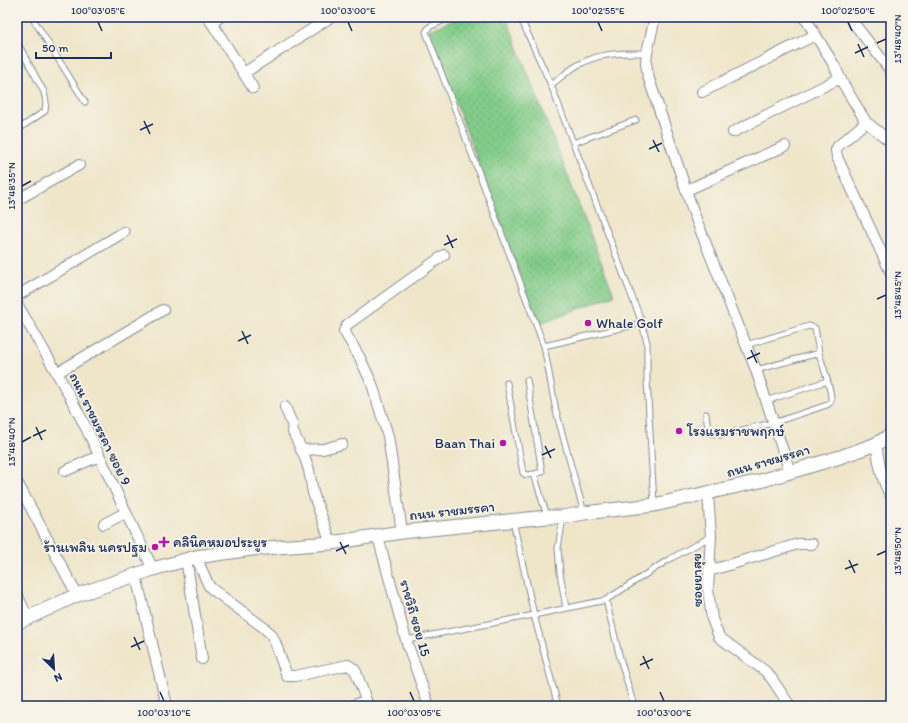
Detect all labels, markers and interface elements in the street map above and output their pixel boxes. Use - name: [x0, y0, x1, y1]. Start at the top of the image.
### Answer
- text: 100°03'05"E: [71, 4, 125, 17]
- text: 100°03'00"E: [321, 4, 376, 17]
- text: 100°02'55"E: [572, 4, 625, 17]
- text: 100°02'50"E: [821, 4, 875, 17]
- text: 13°48'40"N: [891, 14, 904, 63]
- scale bar: [36, 34, 111, 60]
- text: 50 m: [42, 41, 68, 55]
- text: 13°48'35"N: [5, 162, 18, 210]
- text: 13°48'45"N: [891, 271, 904, 319]
- place label: Whale Golf: [596, 315, 663, 332]
- marker: Whale Golf: [583, 318, 593, 328]
- street label: ถนน ราชมรรคา ซอย 9: [65, 370, 135, 488]
- text: 13°48'40"N: [5, 417, 18, 466]
- place label: โรงแรมราชพฤกษ์: [686, 423, 785, 440]
- marker: โรงแรมราชพฤกษ์: [674, 426, 684, 436]
- place label: Baan Thai: [435, 435, 495, 452]
- marker: Baan Thai: [498, 438, 508, 448]
- street label: ถนน ราชมรรคา: [724, 441, 812, 481]
- street label: ถนน ราชมรรคา: [408, 498, 496, 524]
- text: 13°48'50"N: [891, 527, 904, 575]
- place label: คลินิคหมอประยูร: [173, 534, 268, 552]
- marker: คลินิคหมอประยูร: [158, 536, 170, 548]
- place label: ร้านเพลิน นครปฐม: [44, 539, 147, 557]
- marker: ร้านเพลิน นครปฐม: [150, 542, 160, 552]
- street label: ซอยยาสุข: [688, 553, 707, 607]
- street label: ราชวิถี ซอย 15: [396, 578, 434, 658]
- north arrow: [34, 649, 74, 689]
- text: N: [52, 670, 64, 685]
- text: 100°03'10"E: [137, 706, 191, 719]
- text: 100°03'05"E: [387, 706, 441, 719]
- text: 100°03'00"E: [637, 706, 692, 719]

